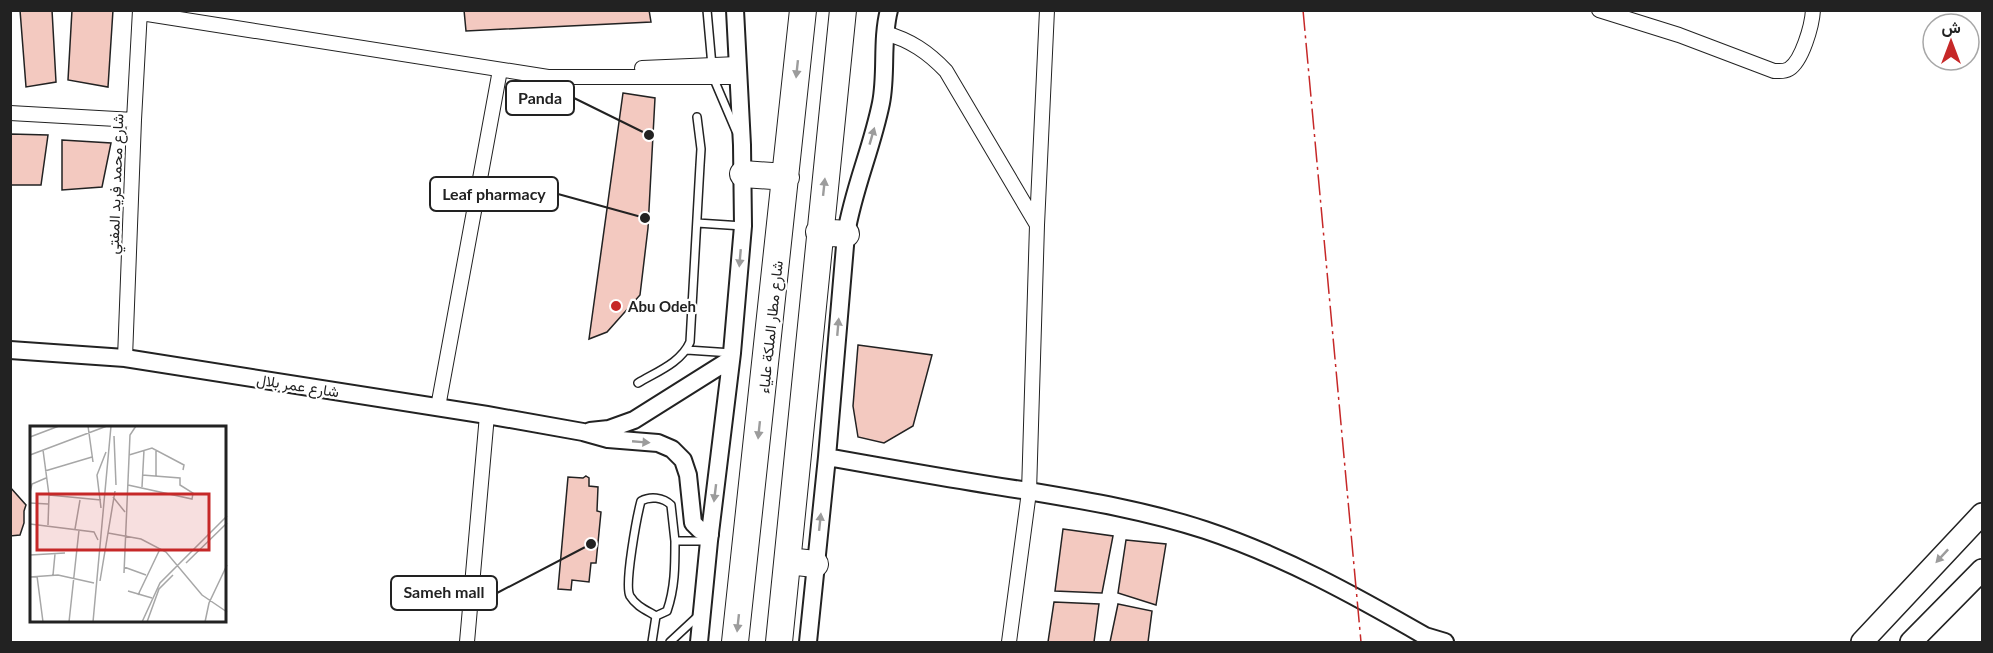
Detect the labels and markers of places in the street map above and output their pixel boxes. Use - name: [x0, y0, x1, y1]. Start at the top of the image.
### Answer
- callout: Panda: [506, 81, 574, 115]
- callout: Leaf pharmacy: [430, 177, 558, 211]
- place label: Abu Odeh: [627, 297, 696, 315]
- marker: Abu Odeh: [609, 299, 623, 313]
- callout: Sameh mall: [391, 576, 497, 610]

